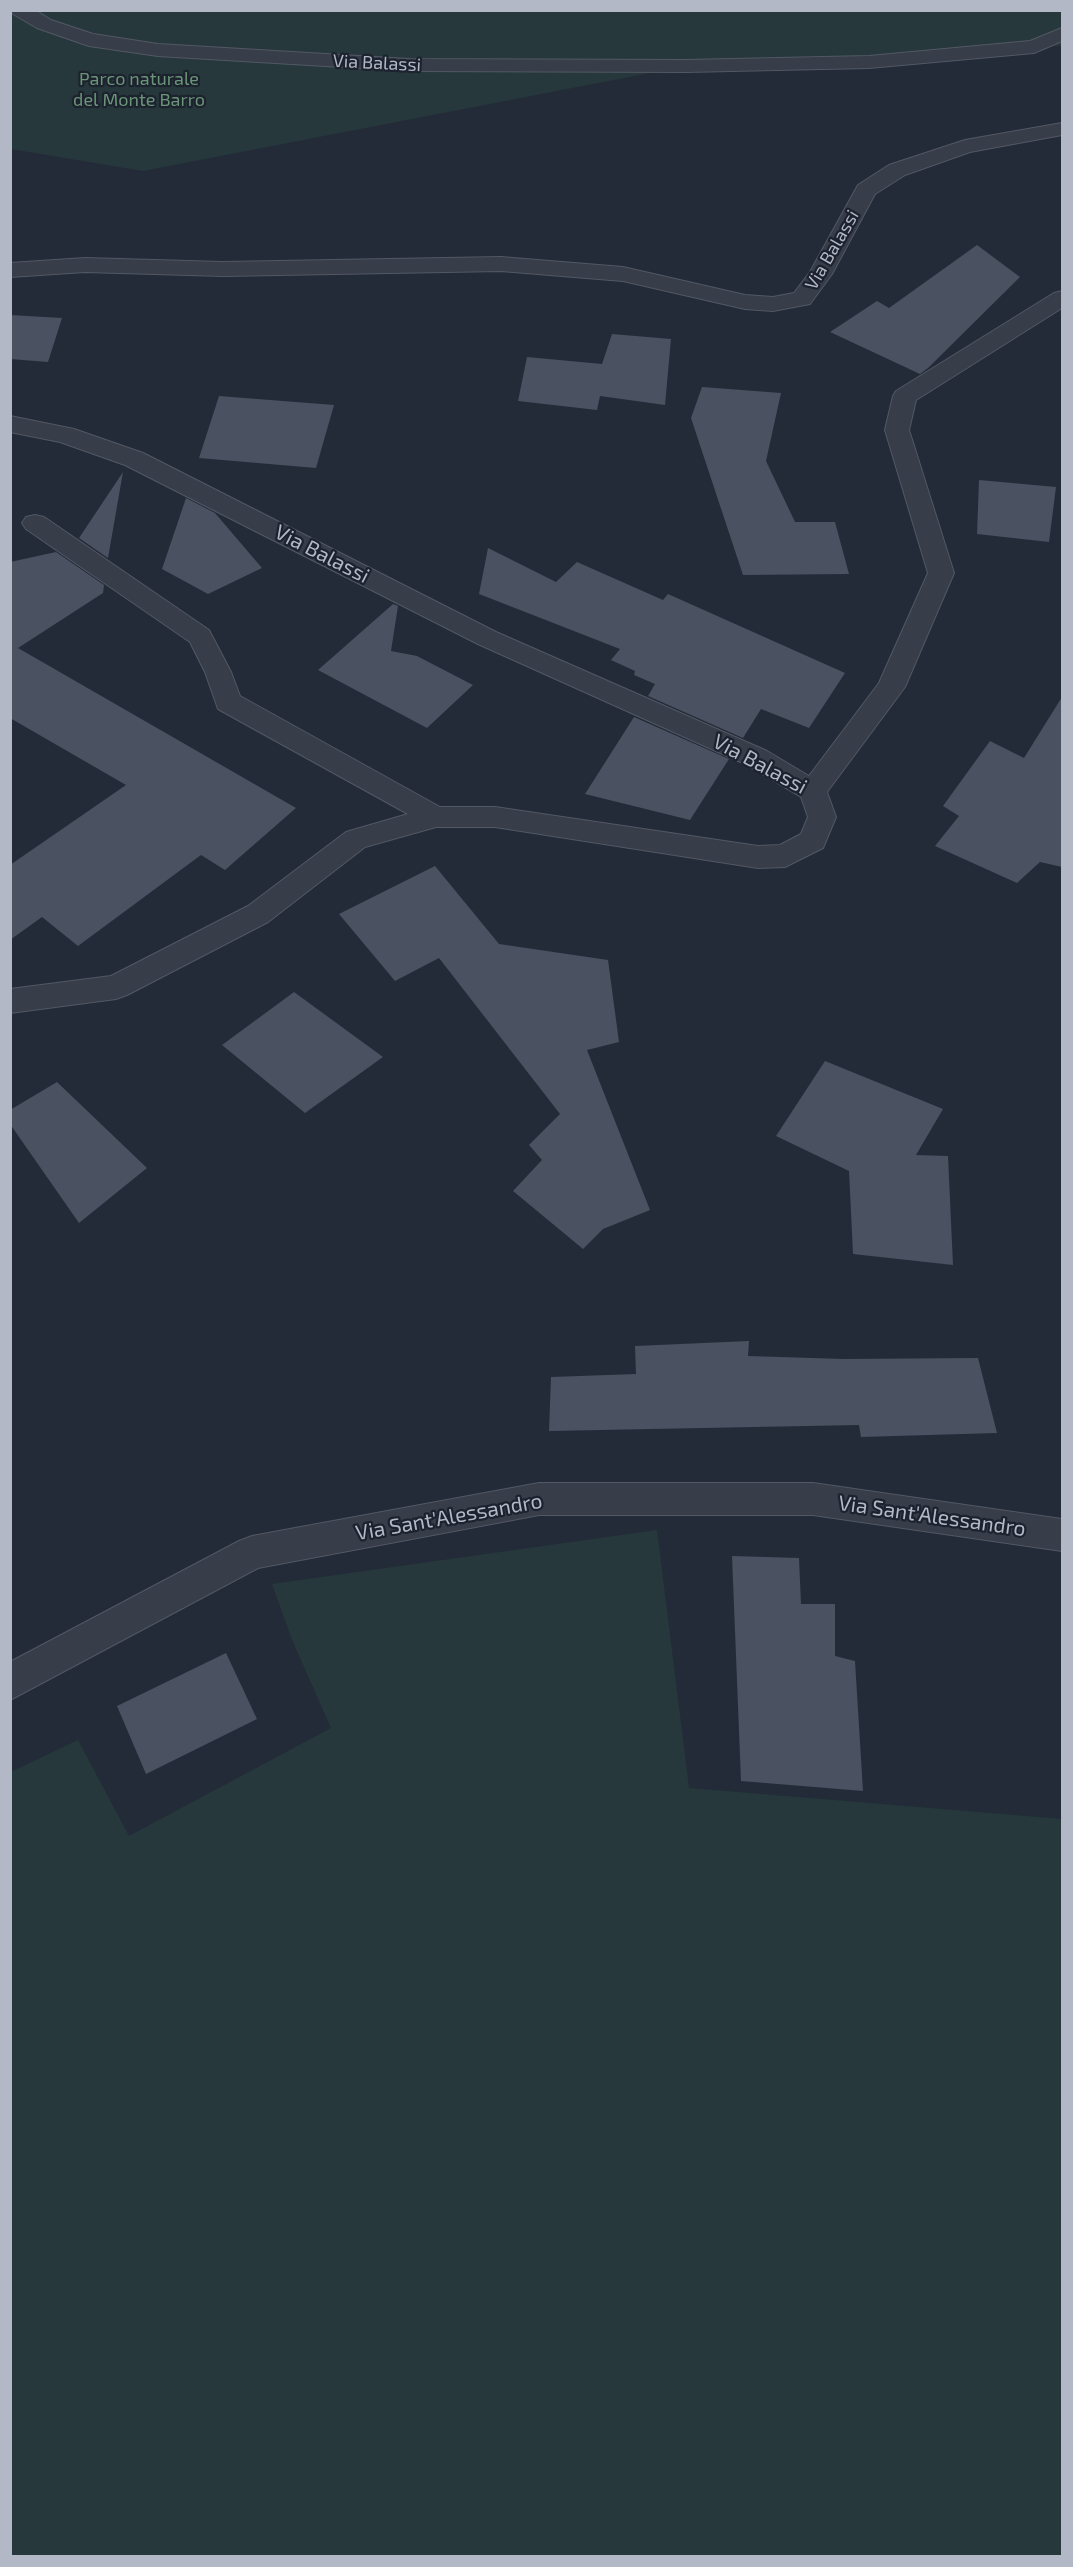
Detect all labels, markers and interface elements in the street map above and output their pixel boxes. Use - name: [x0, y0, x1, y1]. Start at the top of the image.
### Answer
- street label: Via Balassi: [332, 50, 422, 76]
- park label: Parco naturale del Monte Barro: [73, 68, 205, 110]
- street label: Via Balassi: [801, 206, 863, 294]
- street label: Via Balassi: [270, 519, 374, 589]
- street label: Via Balassi: [709, 729, 811, 799]
- street label: Via Sant'Alessandro: [354, 1488, 544, 1546]
- street label: Via Sant'Alessandro: [837, 1490, 1027, 1542]

